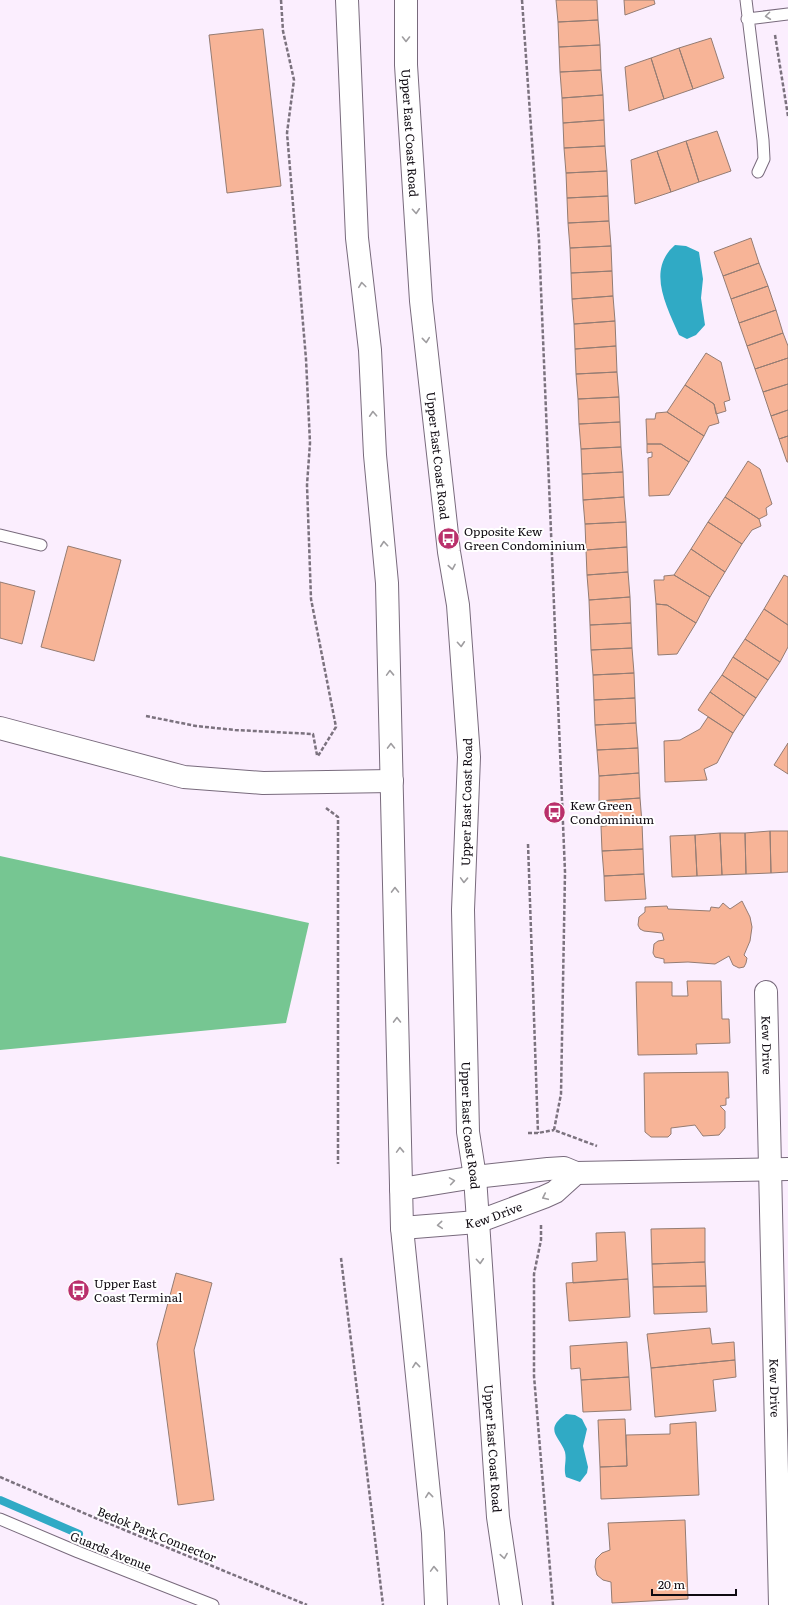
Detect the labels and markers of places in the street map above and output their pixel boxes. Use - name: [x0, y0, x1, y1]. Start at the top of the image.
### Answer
- place label: Opposite Kew Green Condominium: [464, 522, 586, 554]
- bus stop icon: Opposite Kew Green Condominium: [435, 525, 461, 551]
- place label: Kew Green Condominium: [570, 796, 654, 828]
- bus stop icon: Kew Green Condominium: [542, 799, 568, 825]
- place label: Upper East Coast Terminal: [94, 1274, 182, 1306]
- bus stop icon: Upper East Coast Terminal: [65, 1277, 91, 1303]

